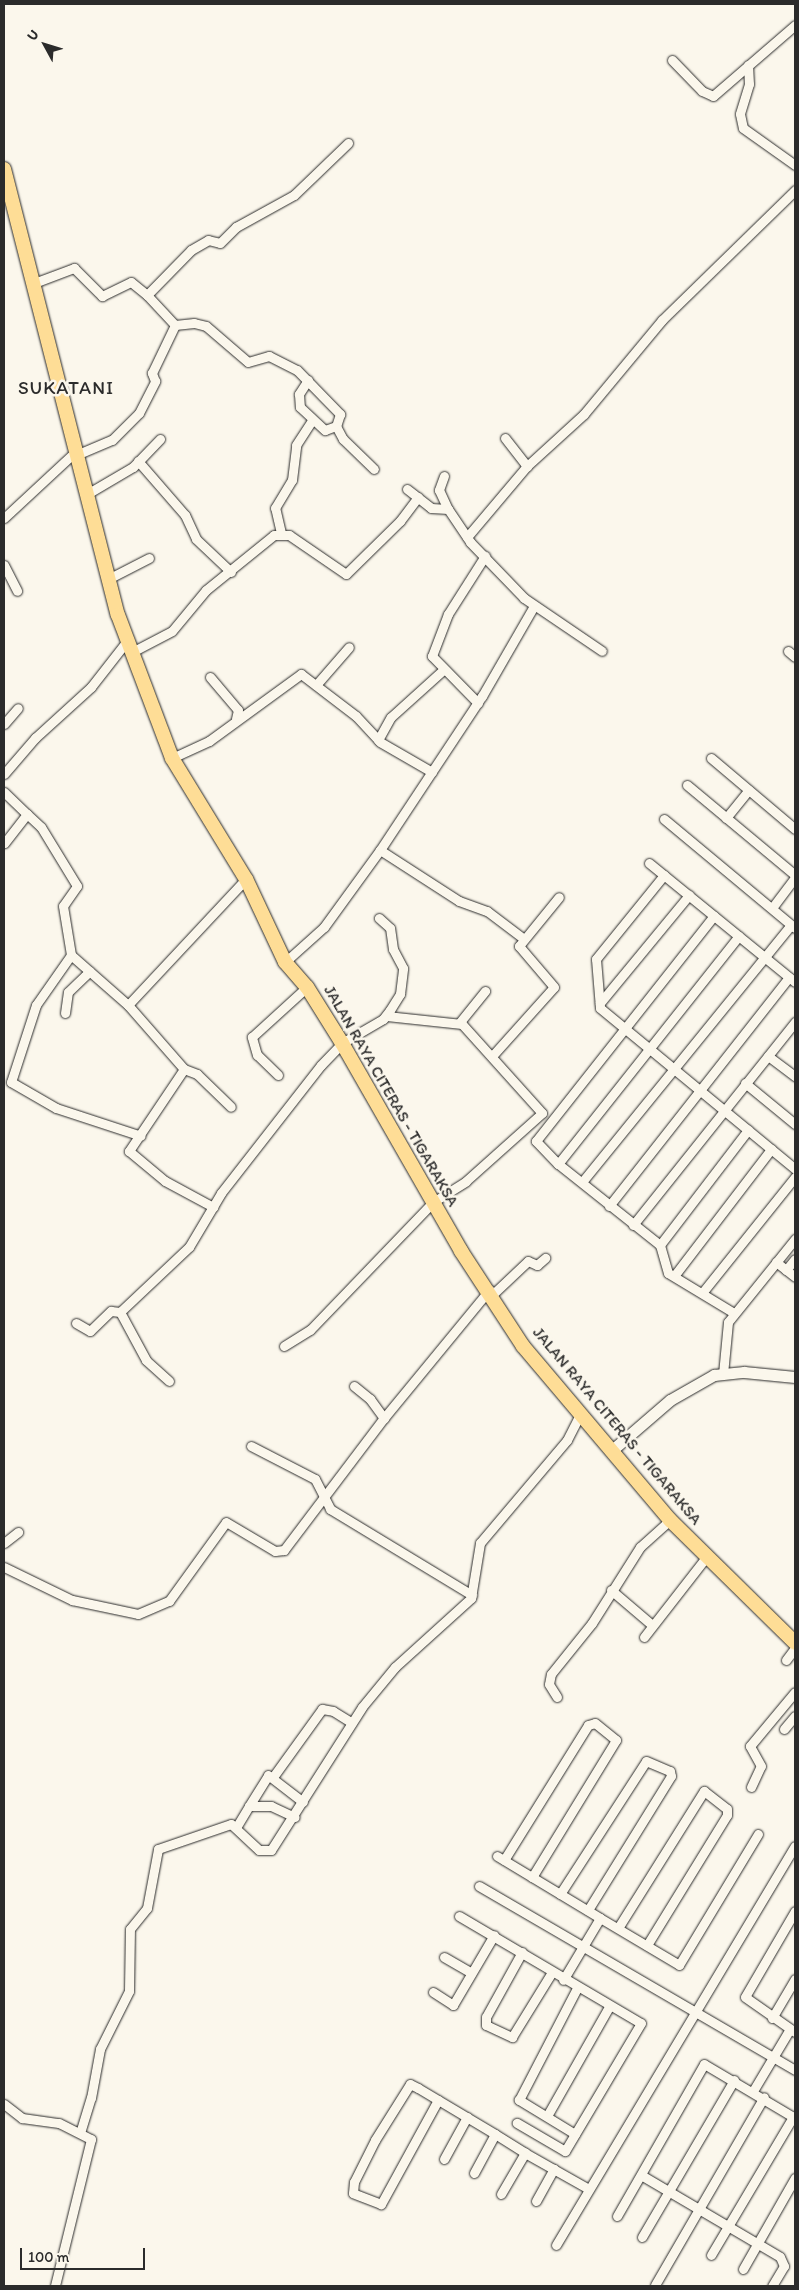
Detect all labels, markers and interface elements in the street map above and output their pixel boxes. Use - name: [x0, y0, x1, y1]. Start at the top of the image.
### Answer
- north arrow: [20, 20, 70, 70]
- text: U: [23, 26, 42, 44]
- district label: SUKATANI: [16, 377, 116, 399]
- street label: JALAN RAYA CITERAS - TIGARAKSA: [319, 980, 463, 1212]
- street label: JALAN RAYA CITERAS - TIGARAKSA: [527, 1322, 707, 1530]
- scale bar: [22, 2238, 148, 2270]
- text: 100 m: [28, 2248, 69, 2266]

